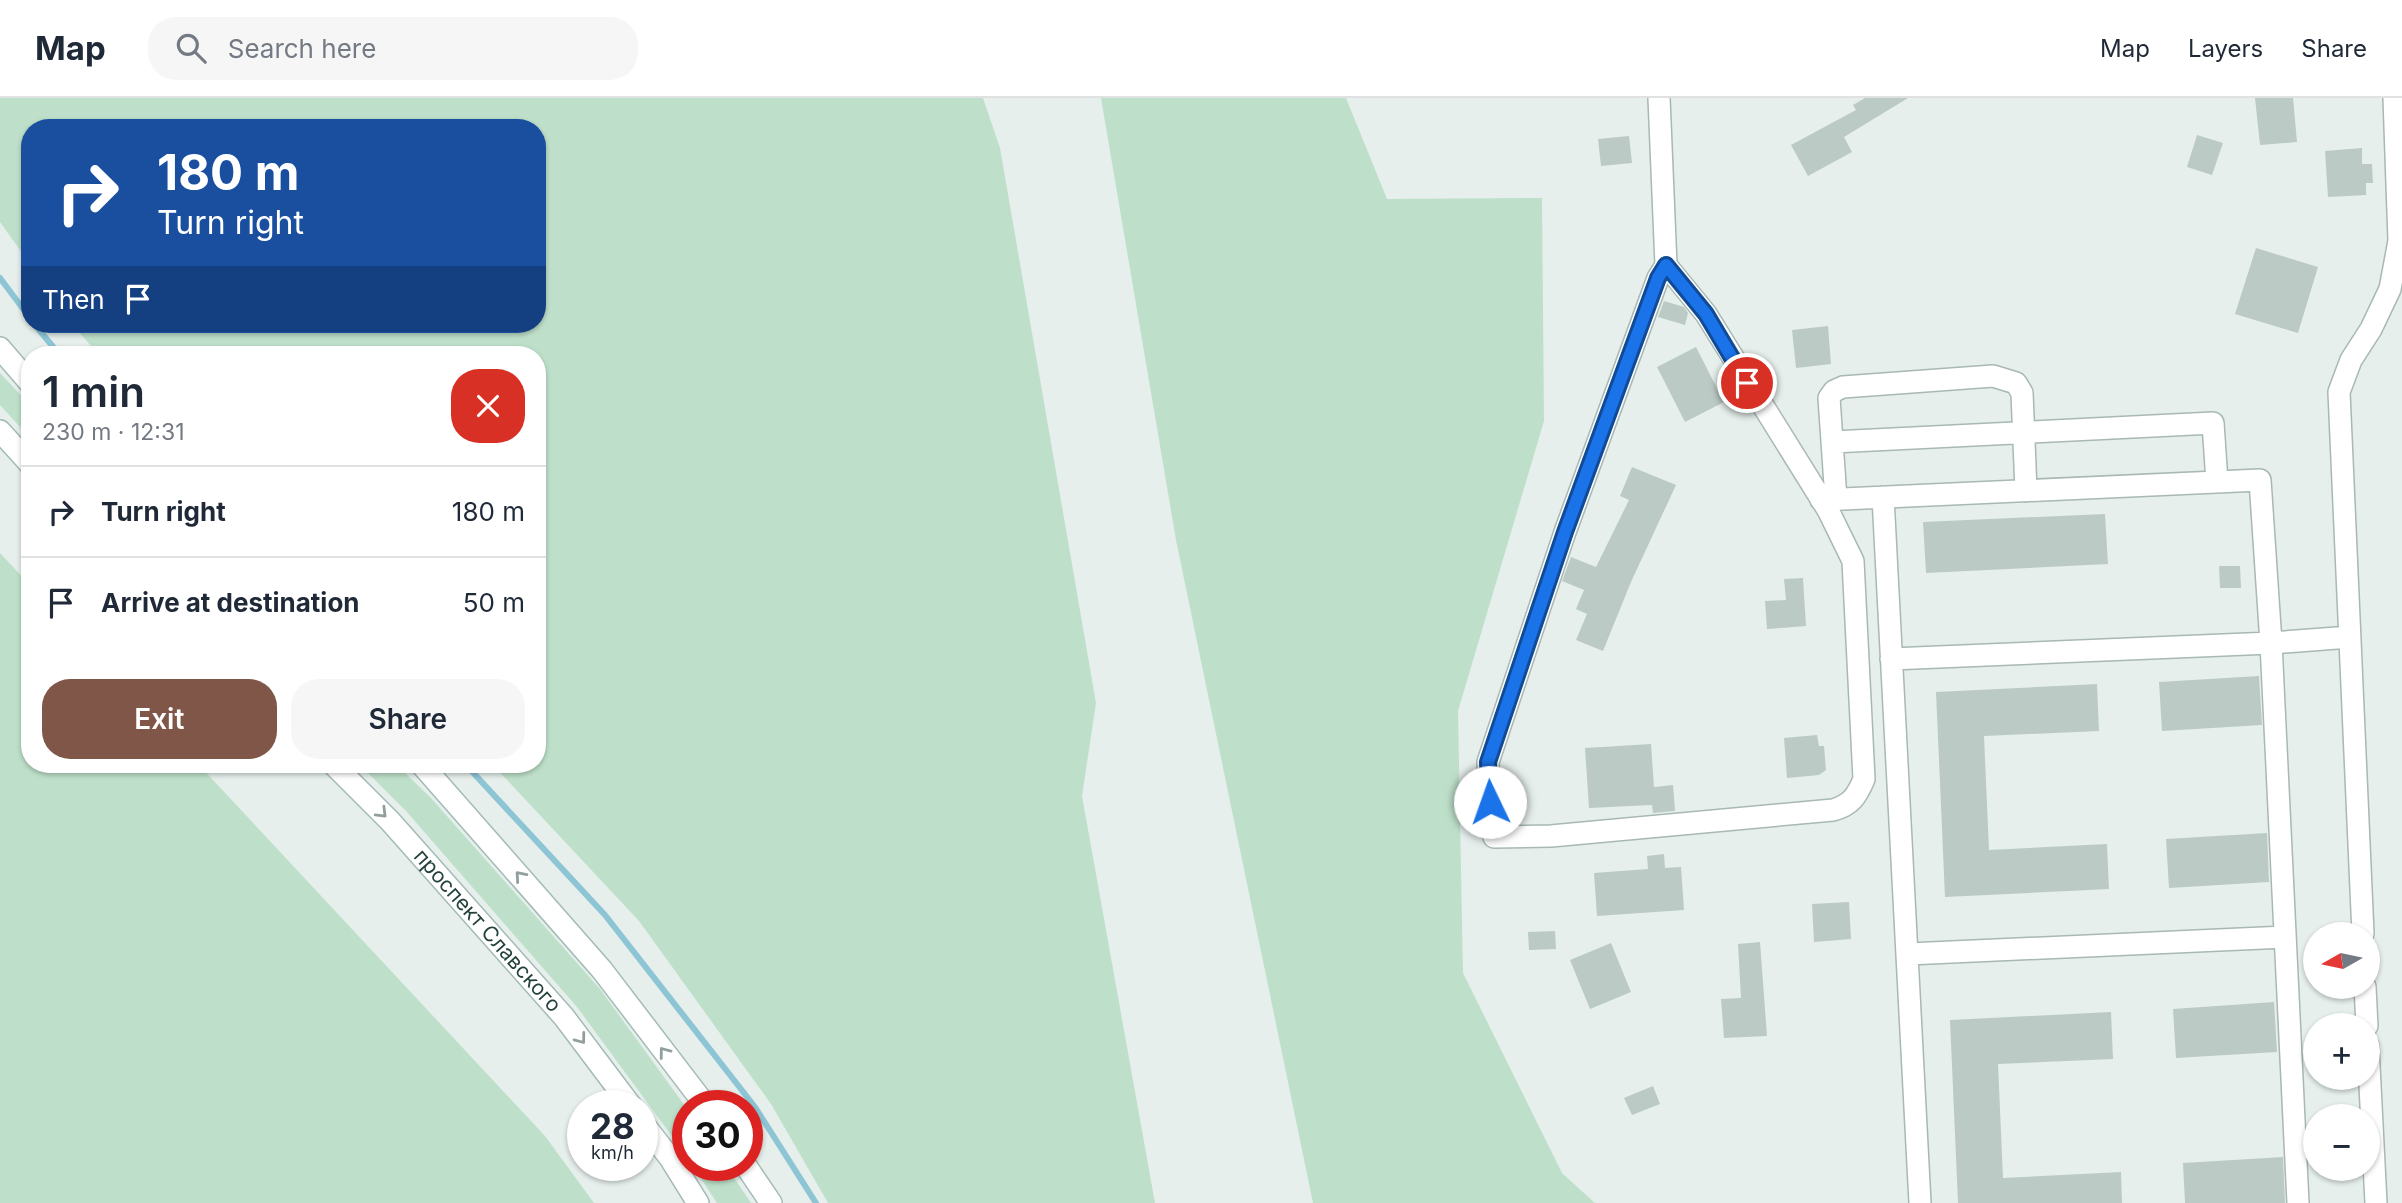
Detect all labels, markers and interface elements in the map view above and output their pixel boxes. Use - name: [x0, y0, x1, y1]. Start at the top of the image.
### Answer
- search box: [148, 17, 638, 80]
- text: Map: [35, 28, 106, 68]
- icon: search: [172, 29, 210, 67]
- text: Search here: [228, 33, 376, 64]
- text: Map: [2100, 34, 2150, 63]
- text: Layers: [2188, 34, 2263, 63]
- text: Share: [2301, 34, 2367, 63]
- text: 180 m: [157, 143, 299, 202]
- icon: right: [42, 147, 133, 238]
- text: Turn right: [157, 203, 304, 242]
- icon: arrive: [119, 280, 157, 318]
- text: Then: [42, 284, 105, 315]
- pin: [1717, 353, 1777, 413]
- icon: arrive: [1728, 364, 1766, 402]
- text: 1 min: [42, 366, 145, 417]
- button: close: [451, 369, 525, 443]
- text: 230 m · 12:31: [42, 418, 185, 446]
- icon: right: [42, 493, 80, 531]
- text: Turn right: [101, 496, 226, 527]
- text: 180 m: [452, 496, 525, 527]
- icon: arrive: [42, 584, 80, 622]
- text: Arrive at destination: [101, 587, 360, 618]
- text: 50 m: [463, 587, 525, 618]
- button: Exit: [42, 679, 277, 759]
- button: Share: [291, 679, 525, 759]
- position arrow: [1453, 765, 1527, 839]
- one-way arrow: [374, 804, 387, 817]
- street label: проспект Славского: [409, 844, 567, 1017]
- one-way arrow: [516, 871, 528, 884]
- north arrow: [2303, 922, 2380, 999]
- map controls: [2303, 922, 2380, 1181]
- button: +: [2303, 1013, 2380, 1090]
- one-way arrow: [572, 1031, 585, 1044]
- one-way arrow: [660, 1047, 673, 1059]
- speed limit sign: 30: [672, 1090, 763, 1181]
- button: −: [2303, 1104, 2380, 1181]
- text: 28: [590, 1105, 635, 1147]
- text: km/h: [591, 1142, 634, 1163]

